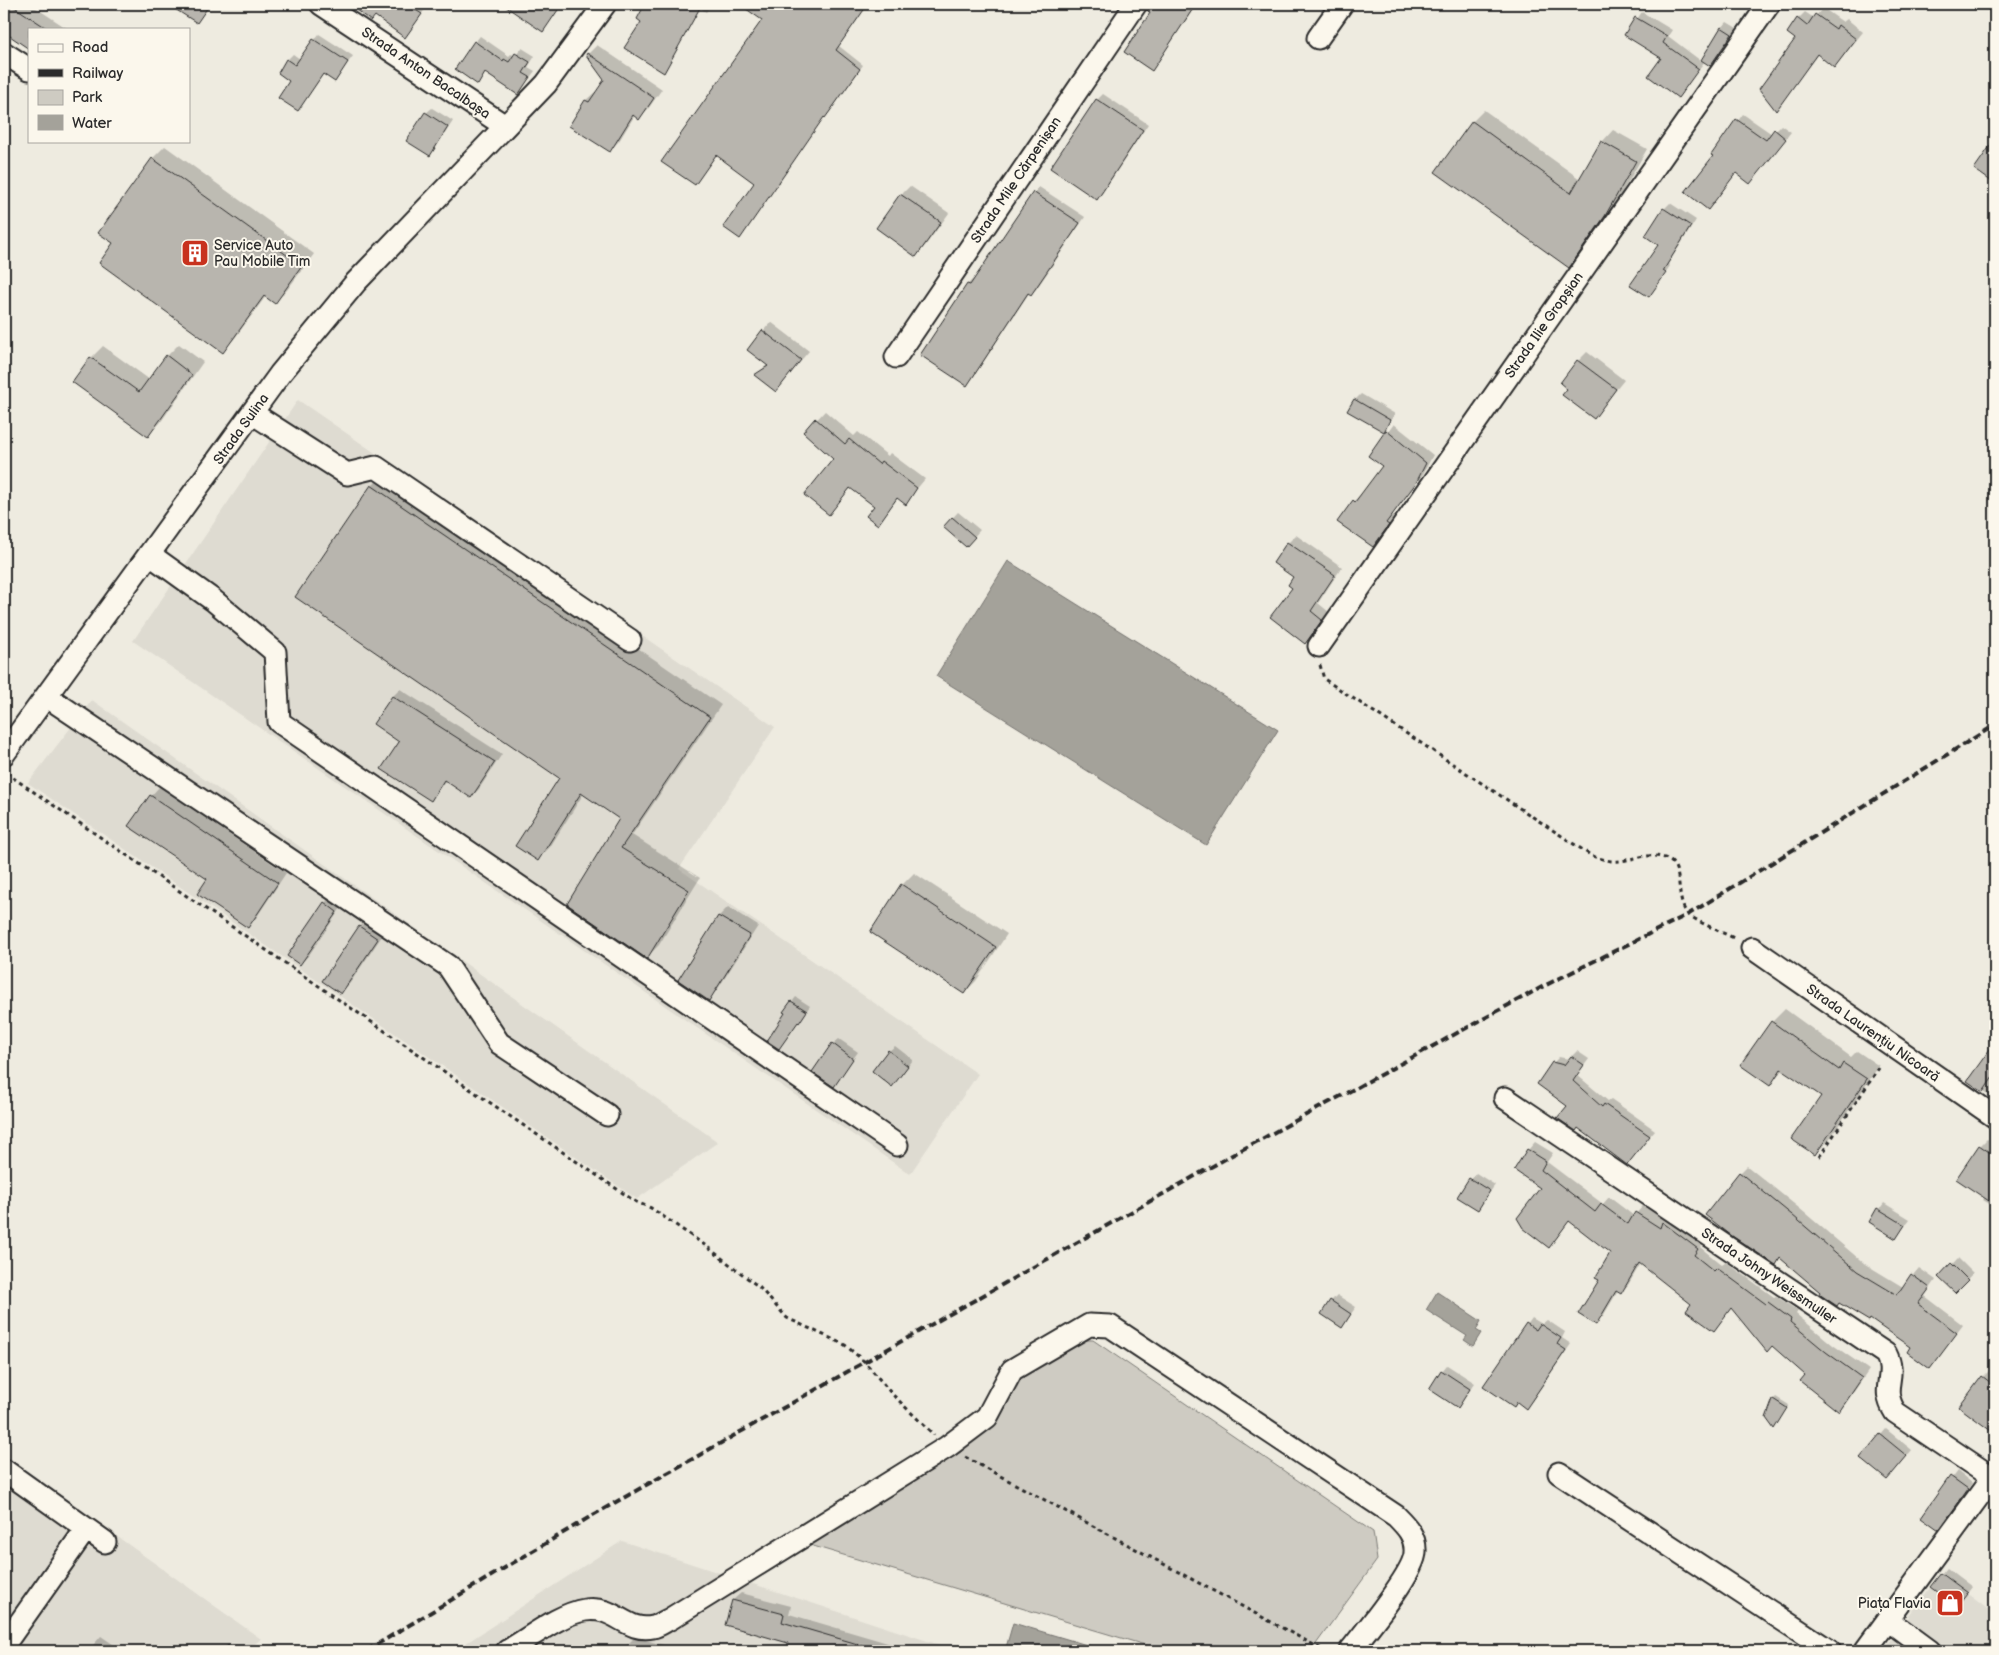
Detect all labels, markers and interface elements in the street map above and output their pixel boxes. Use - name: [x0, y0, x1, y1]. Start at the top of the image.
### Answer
- street label: Strada Anton Bacalbașa: [358, 24, 494, 123]
- legend: [28, 28, 190, 142]
- text: Road: [72, 38, 108, 57]
- text: Railway: [72, 64, 123, 83]
- text: Park: [72, 88, 103, 107]
- street label: Strada Mile Cărpenișan: [967, 113, 1065, 246]
- text: Water: [72, 114, 112, 133]
- place label: Service Auto Pau Mobile Tim: [214, 237, 310, 270]
- building icon: Service Auto Pau Mobile Tim: [180, 238, 210, 268]
- street label: Strada Ilie Gropșian: [1501, 269, 1587, 381]
- street label: Strada Sulina: [210, 390, 272, 468]
- street label: Strada Laurențiu Nicoară: [1803, 980, 1943, 1086]
- street label: Strada Johny Weissmuller: [1698, 1224, 1841, 1328]
- shop icon: Piața Flavia: [1935, 1588, 1965, 1618]
- place label: Piața Flavia: [1858, 1595, 1931, 1612]

